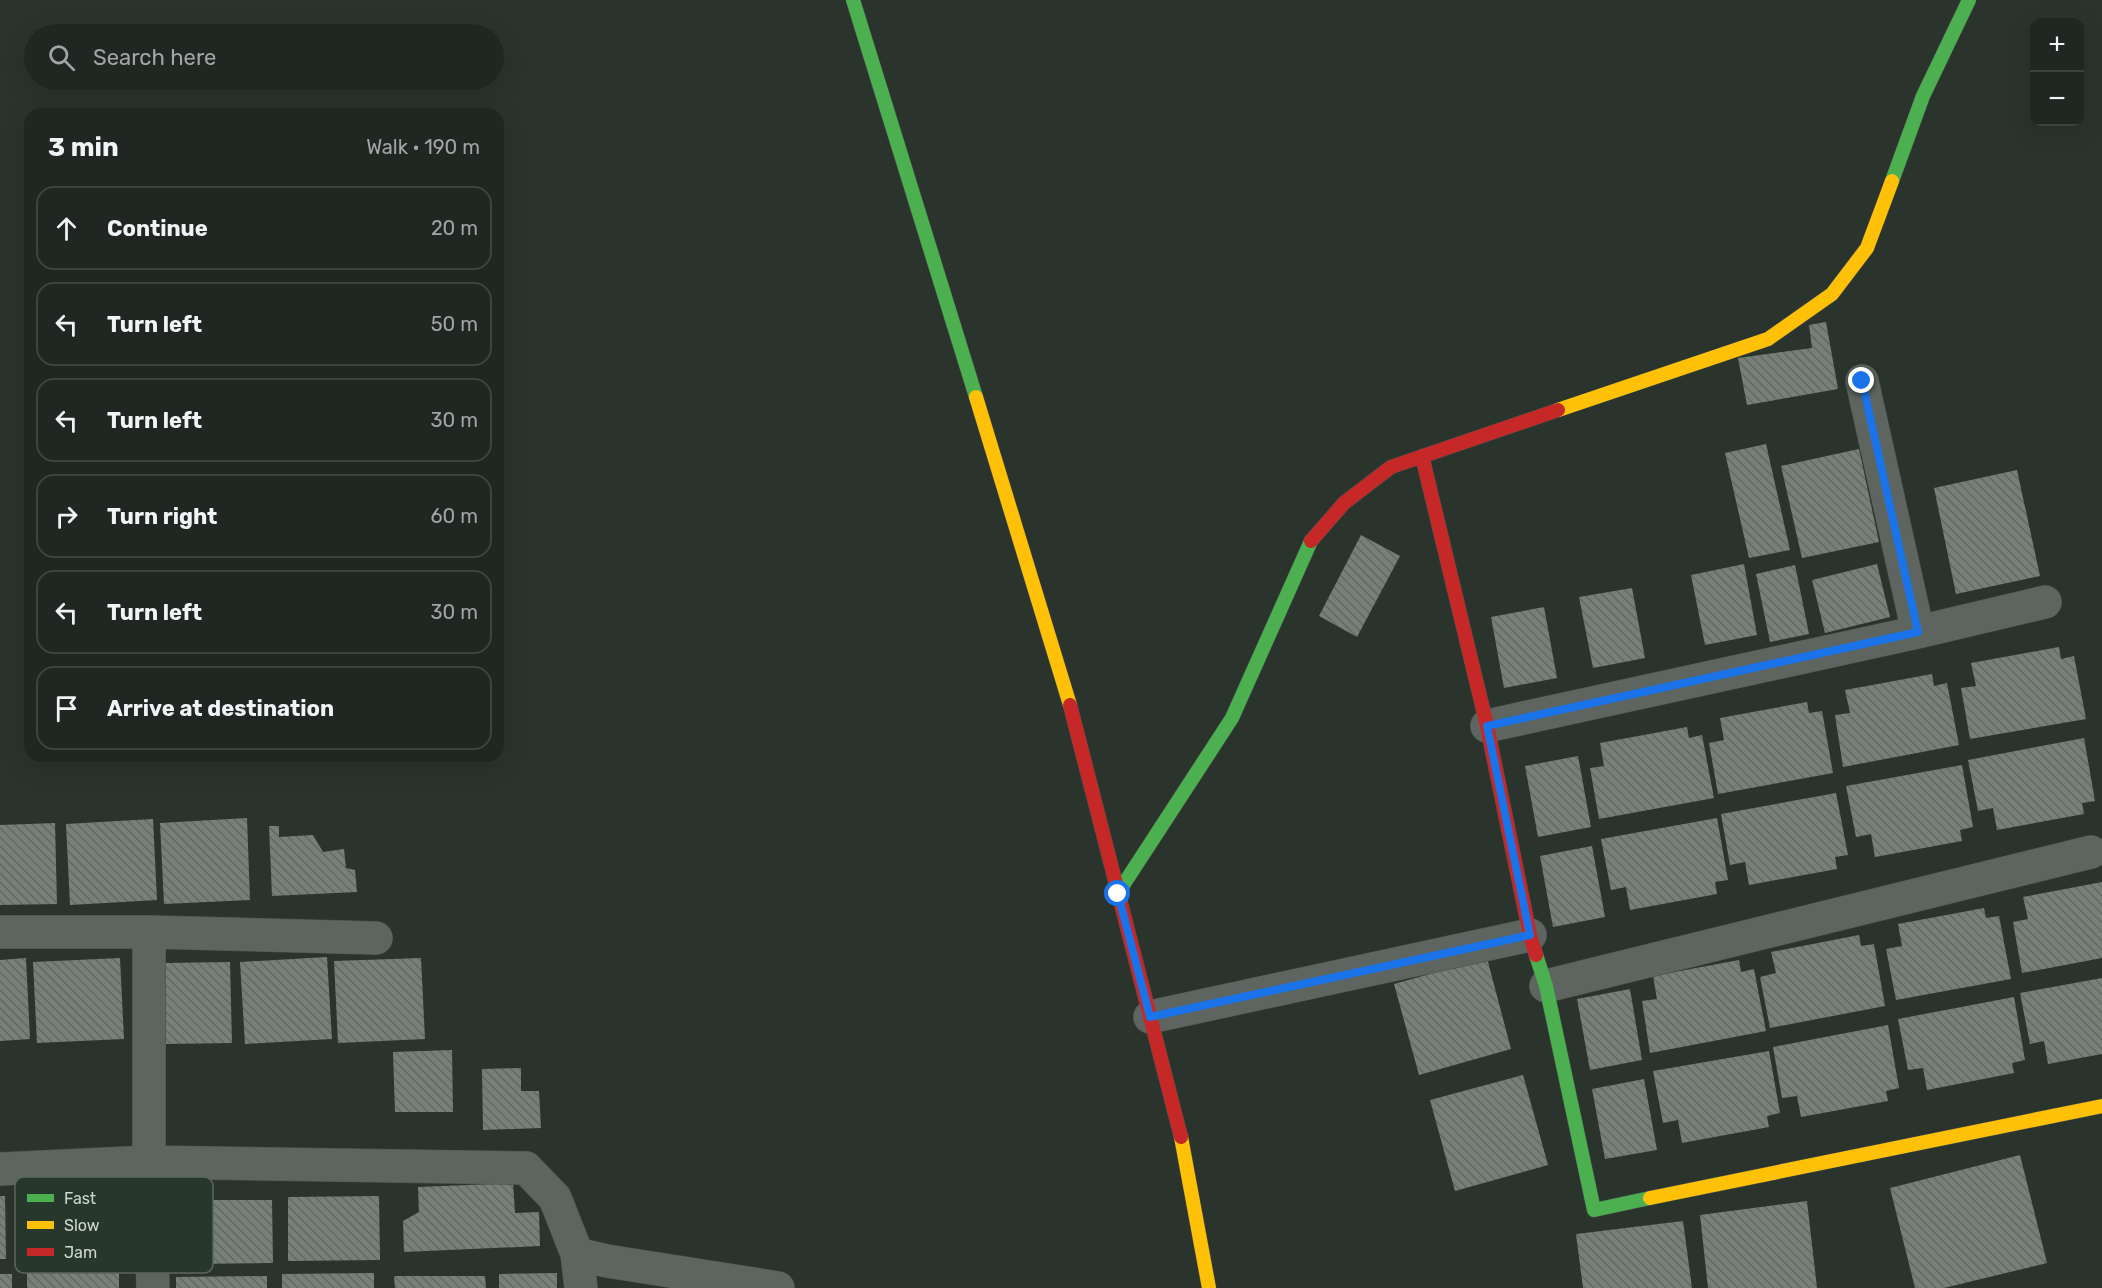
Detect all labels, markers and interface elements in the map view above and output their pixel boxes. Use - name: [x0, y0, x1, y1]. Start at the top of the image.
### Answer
- map controls: [2030, 18, 2084, 126]
- button: +: [2030, 18, 2084, 72]
- search box: [24, 24, 504, 90]
- icon: search: [45, 41, 78, 74]
- text: Search here: [93, 44, 216, 71]
- button: −: [2030, 72, 2084, 126]
- text: 3 min: [48, 132, 119, 163]
- text: Walk · 190 m: [366, 135, 480, 159]
- icon: ahead: [50, 212, 83, 245]
- text: Continue: [107, 215, 208, 242]
- text: 20 m: [431, 216, 478, 240]
- icon: left: [50, 308, 83, 341]
- text: Turn left: [107, 311, 202, 338]
- text: 50 m: [431, 312, 478, 336]
- route end: [1848, 367, 1874, 393]
- icon: left: [50, 404, 83, 437]
- text: Turn left: [107, 407, 202, 434]
- text: 30 m: [431, 408, 478, 432]
- icon: right: [50, 500, 83, 533]
- text: Turn right: [107, 503, 217, 530]
- text: 60 m: [431, 504, 478, 528]
- icon: left: [50, 596, 83, 629]
- text: Turn left: [107, 599, 202, 626]
- text: 30 m: [431, 600, 478, 624]
- icon: arrive: [50, 692, 83, 725]
- text: Arrive at destination: [107, 695, 334, 722]
- route start: [1104, 880, 1130, 906]
- legend: [15, 1177, 213, 1273]
- text: Fast: [64, 1189, 96, 1208]
- text: Slow: [64, 1216, 100, 1235]
- text: Jam: [64, 1243, 97, 1262]

